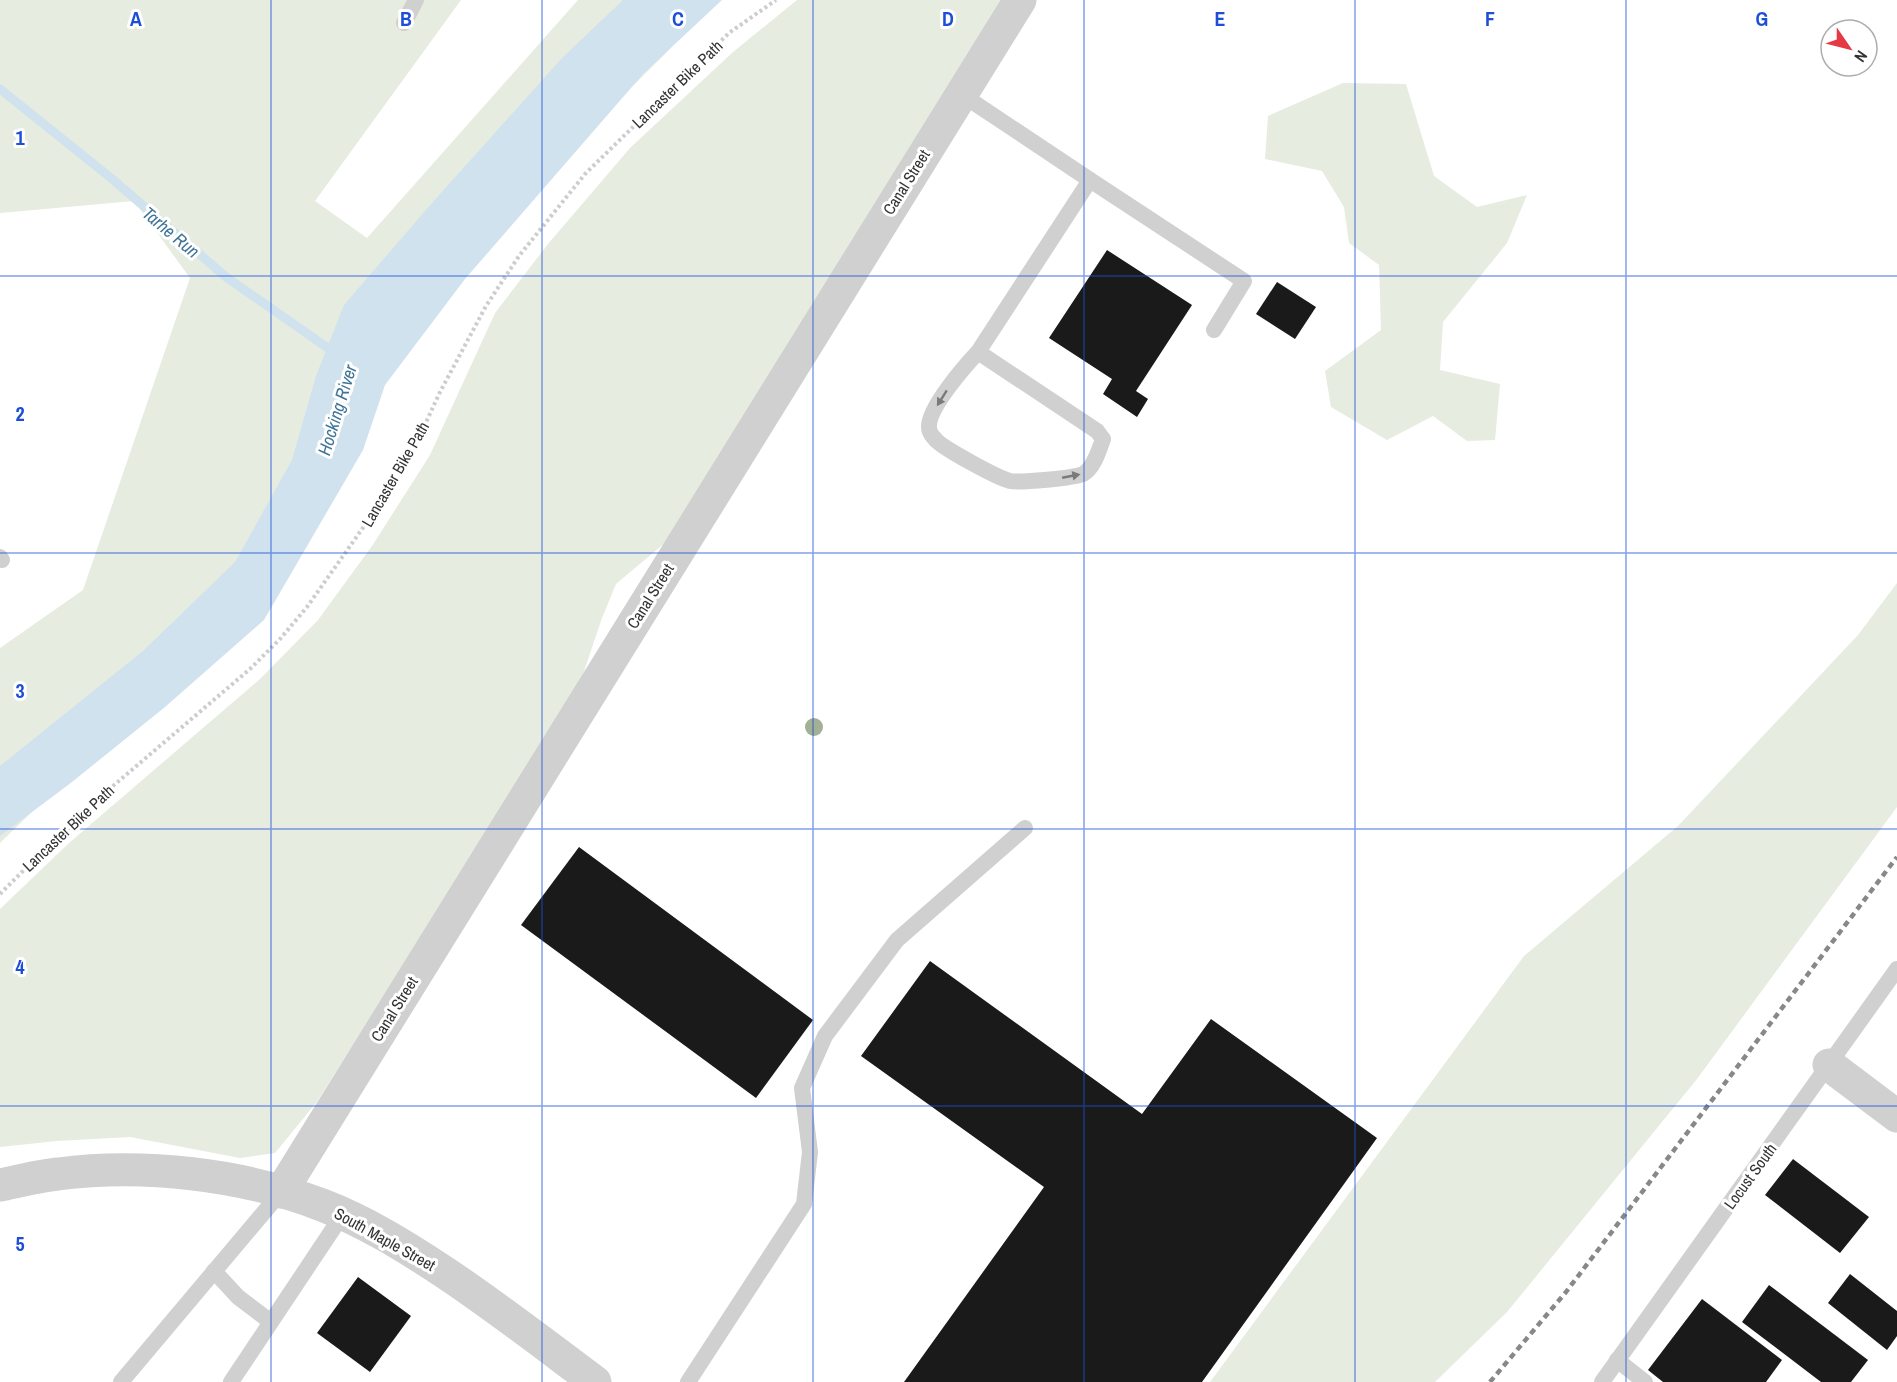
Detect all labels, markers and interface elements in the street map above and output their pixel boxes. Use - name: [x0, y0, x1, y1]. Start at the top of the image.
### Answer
- text: A: [130, 5, 142, 32]
- text: B: [400, 5, 412, 32]
- text: C: [672, 5, 684, 32]
- text: D: [942, 5, 954, 32]
- text: E: [1215, 5, 1226, 32]
- text: F: [1485, 5, 1495, 32]
- text: G: [1756, 5, 1768, 32]
- north arrow: [1819, 18, 1879, 78]
- street label: Lancaster Bike Path: [627, 35, 727, 133]
- text: N: [1850, 46, 1873, 67]
- text: 1: [15, 124, 25, 151]
- street label: Canal Street: [877, 145, 935, 219]
- water label: Tarhe Run: [137, 201, 205, 263]
- water label: Hocking River: [311, 361, 363, 458]
- one-way arrow: [937, 389, 948, 406]
- text: 2: [15, 400, 25, 427]
- street label: Lancaster Bike Path: [356, 417, 434, 531]
- one-way arrow: [1062, 471, 1081, 480]
- street label: Canal Street: [621, 559, 679, 633]
- text: 3: [15, 677, 25, 704]
- street label: Lancaster Bike Path: [17, 780, 119, 876]
- text: 4: [15, 953, 25, 980]
- street label: Canal Street: [365, 972, 423, 1046]
- street label: Locust South: [1719, 1139, 1781, 1213]
- street label: South Maple Street: [331, 1202, 440, 1276]
- text: 5: [15, 1230, 25, 1257]

